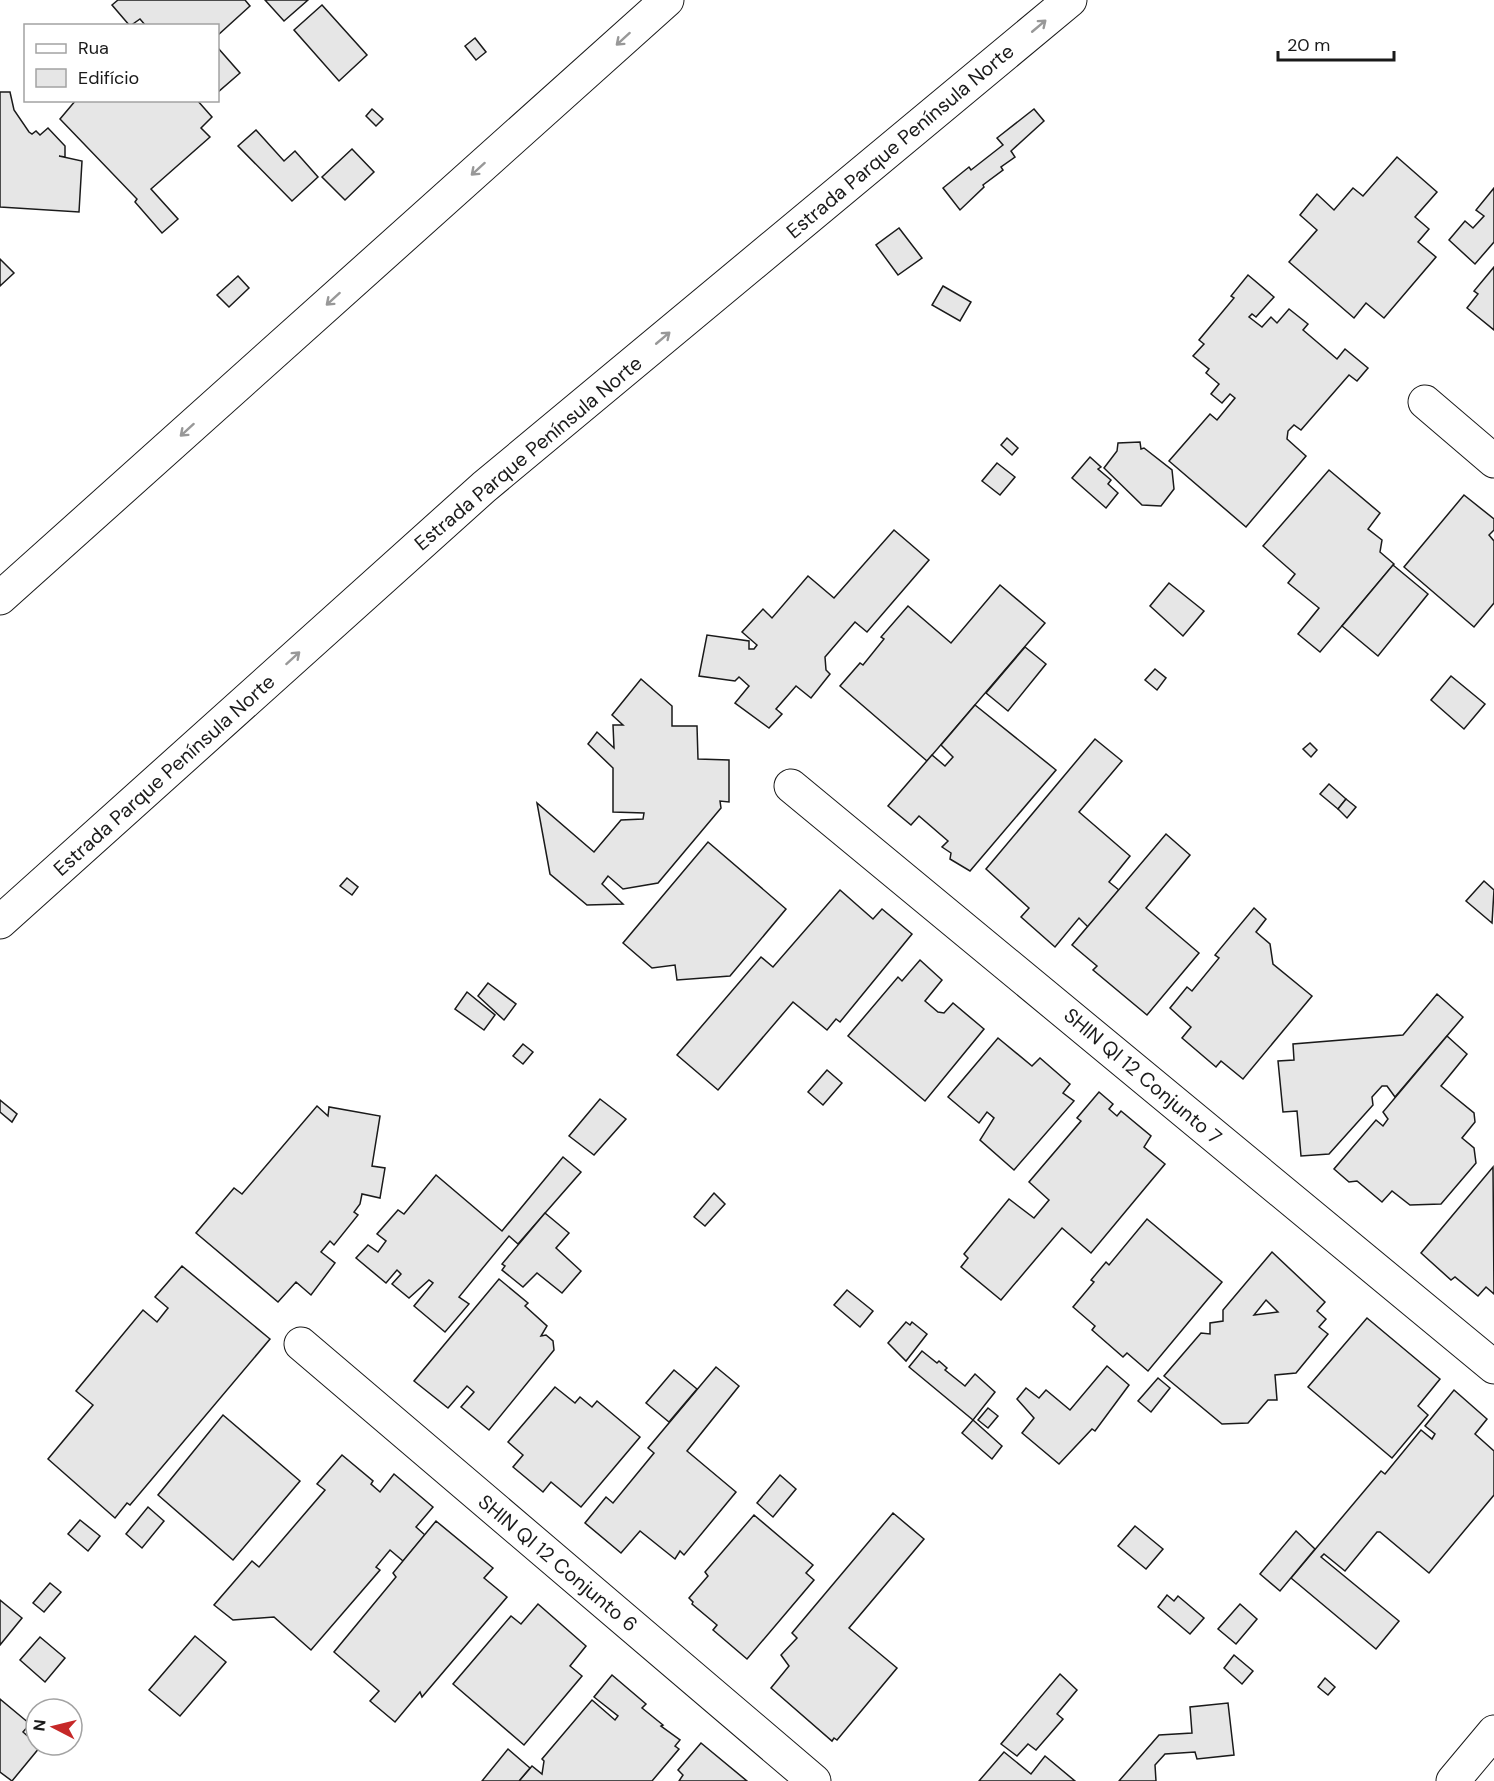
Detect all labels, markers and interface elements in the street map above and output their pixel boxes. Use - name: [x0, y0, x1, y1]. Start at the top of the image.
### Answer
- one-way arrow: [1031, 19, 1047, 32]
- legend: [24, 24, 219, 102]
- scale bar: [1278, 24, 1394, 62]
- one-way arrow: [616, 32, 631, 46]
- text: 20 m: [1287, 33, 1330, 57]
- text: Rua: [78, 36, 109, 60]
- street label: Estrada Parque Península Norte: [781, 38, 1019, 244]
- text: Edifício: [78, 66, 139, 90]
- one-way arrow: [471, 162, 486, 176]
- one-way arrow: [325, 292, 340, 306]
- one-way arrow: [655, 331, 670, 345]
- street label: Estrada Parque Península Norte: [409, 350, 647, 556]
- one-way arrow: [180, 423, 195, 437]
- one-way arrow: [286, 651, 301, 665]
- street label: Estrada Parque Península Norte: [48, 668, 280, 882]
- street label: SHIN QI 12 Conjunto 7: [1059, 1002, 1227, 1150]
- street label: SHIN QI 12 Conjunto 6: [473, 1489, 643, 1637]
- north arrow: [24, 1697, 84, 1757]
- text: N: [28, 1718, 51, 1732]

